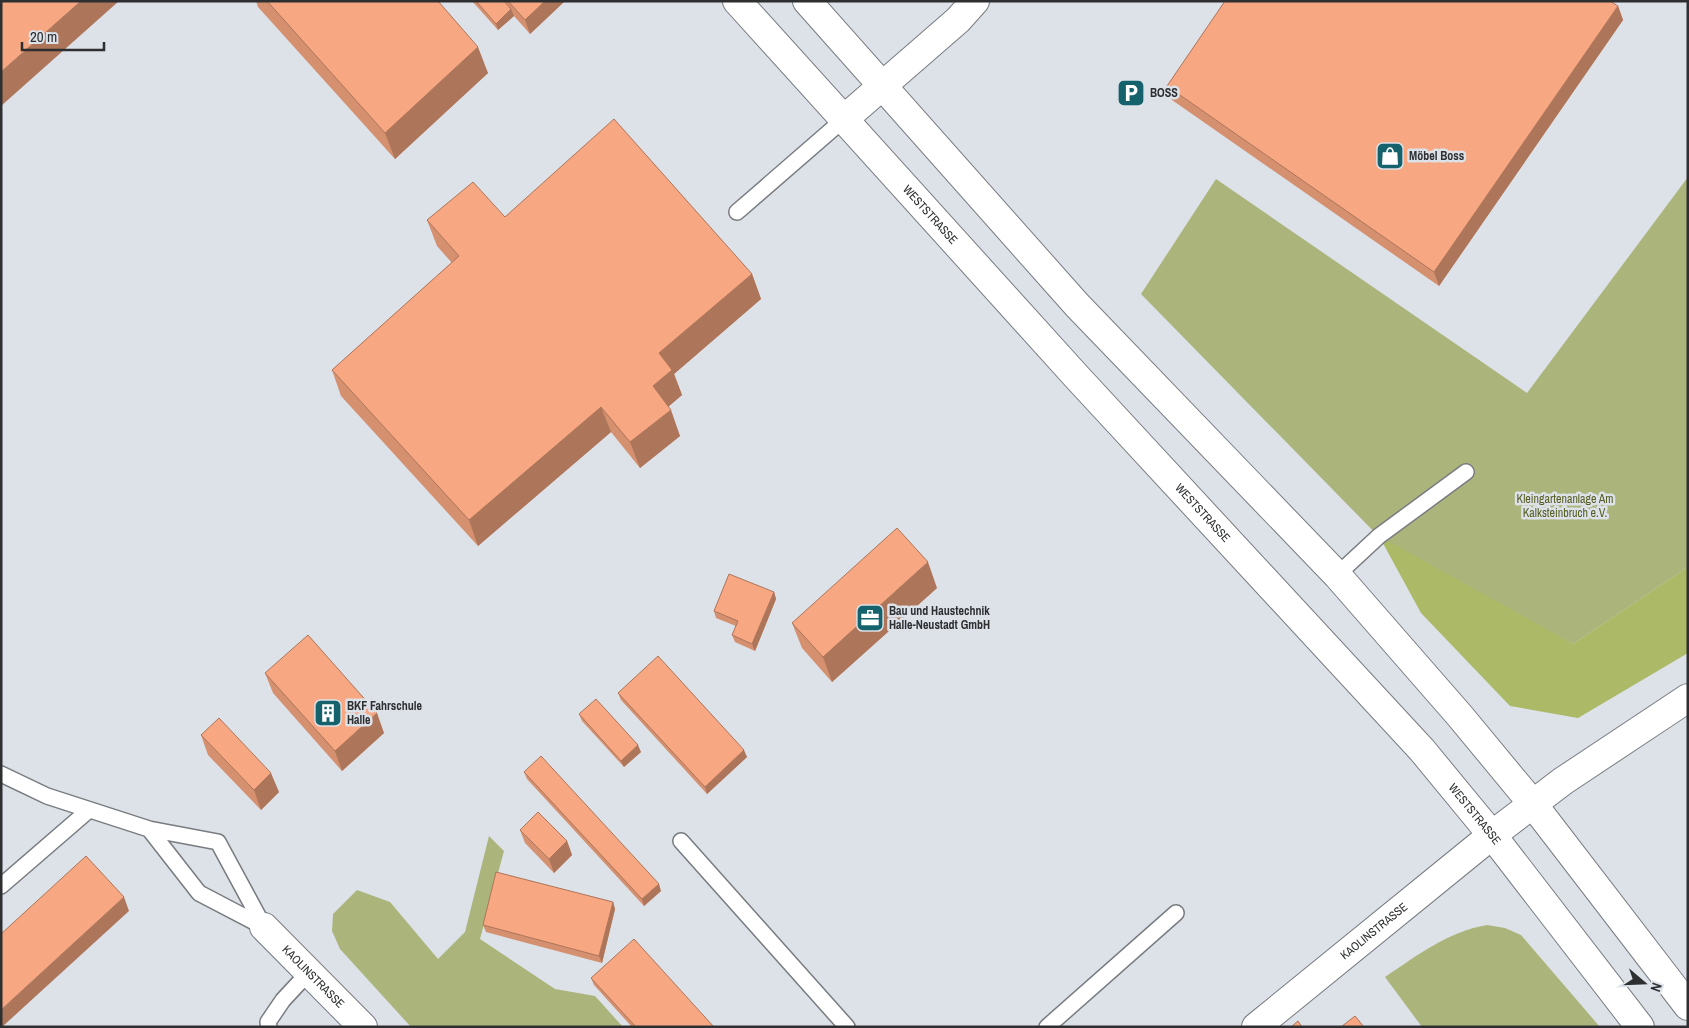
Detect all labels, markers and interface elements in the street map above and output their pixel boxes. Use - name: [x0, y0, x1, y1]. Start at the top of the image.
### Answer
- scale bar: [22, 20, 105, 52]
- text: 20 m: [30, 26, 57, 47]
- parking icon: BOSS: [1116, 78, 1146, 108]
- place label: BOSS: [1150, 85, 1178, 101]
- shop icon: Möbel Boss: [1375, 141, 1405, 171]
- place label: Möbel Boss: [1409, 148, 1465, 164]
- street label: WESTSTRASSE: [899, 182, 961, 248]
- street label: WESTSTRASSE: [1171, 480, 1234, 546]
- park label: Kleingartenanlage Am Kalksteinbruch e.V.: [1517, 491, 1613, 521]
- office icon: Bau und Haustechnik Halle-Neustadt GmbH: [855, 603, 885, 633]
- place label: Bau und Haustechnik Halle-Neustadt GmbH: [889, 603, 990, 633]
- building icon: BKF Fahrschule Halle: [313, 698, 343, 728]
- place label: BKF Fahrschule Halle: [347, 698, 423, 728]
- street label: WESTSTRASSE: [1445, 780, 1505, 848]
- street label: KAOLINSTRASSE: [1337, 899, 1411, 963]
- street label: KAOLINSTRASSE: [279, 942, 348, 1012]
- north arrow: [1619, 958, 1669, 1008]
- text: N: [1646, 980, 1666, 994]

